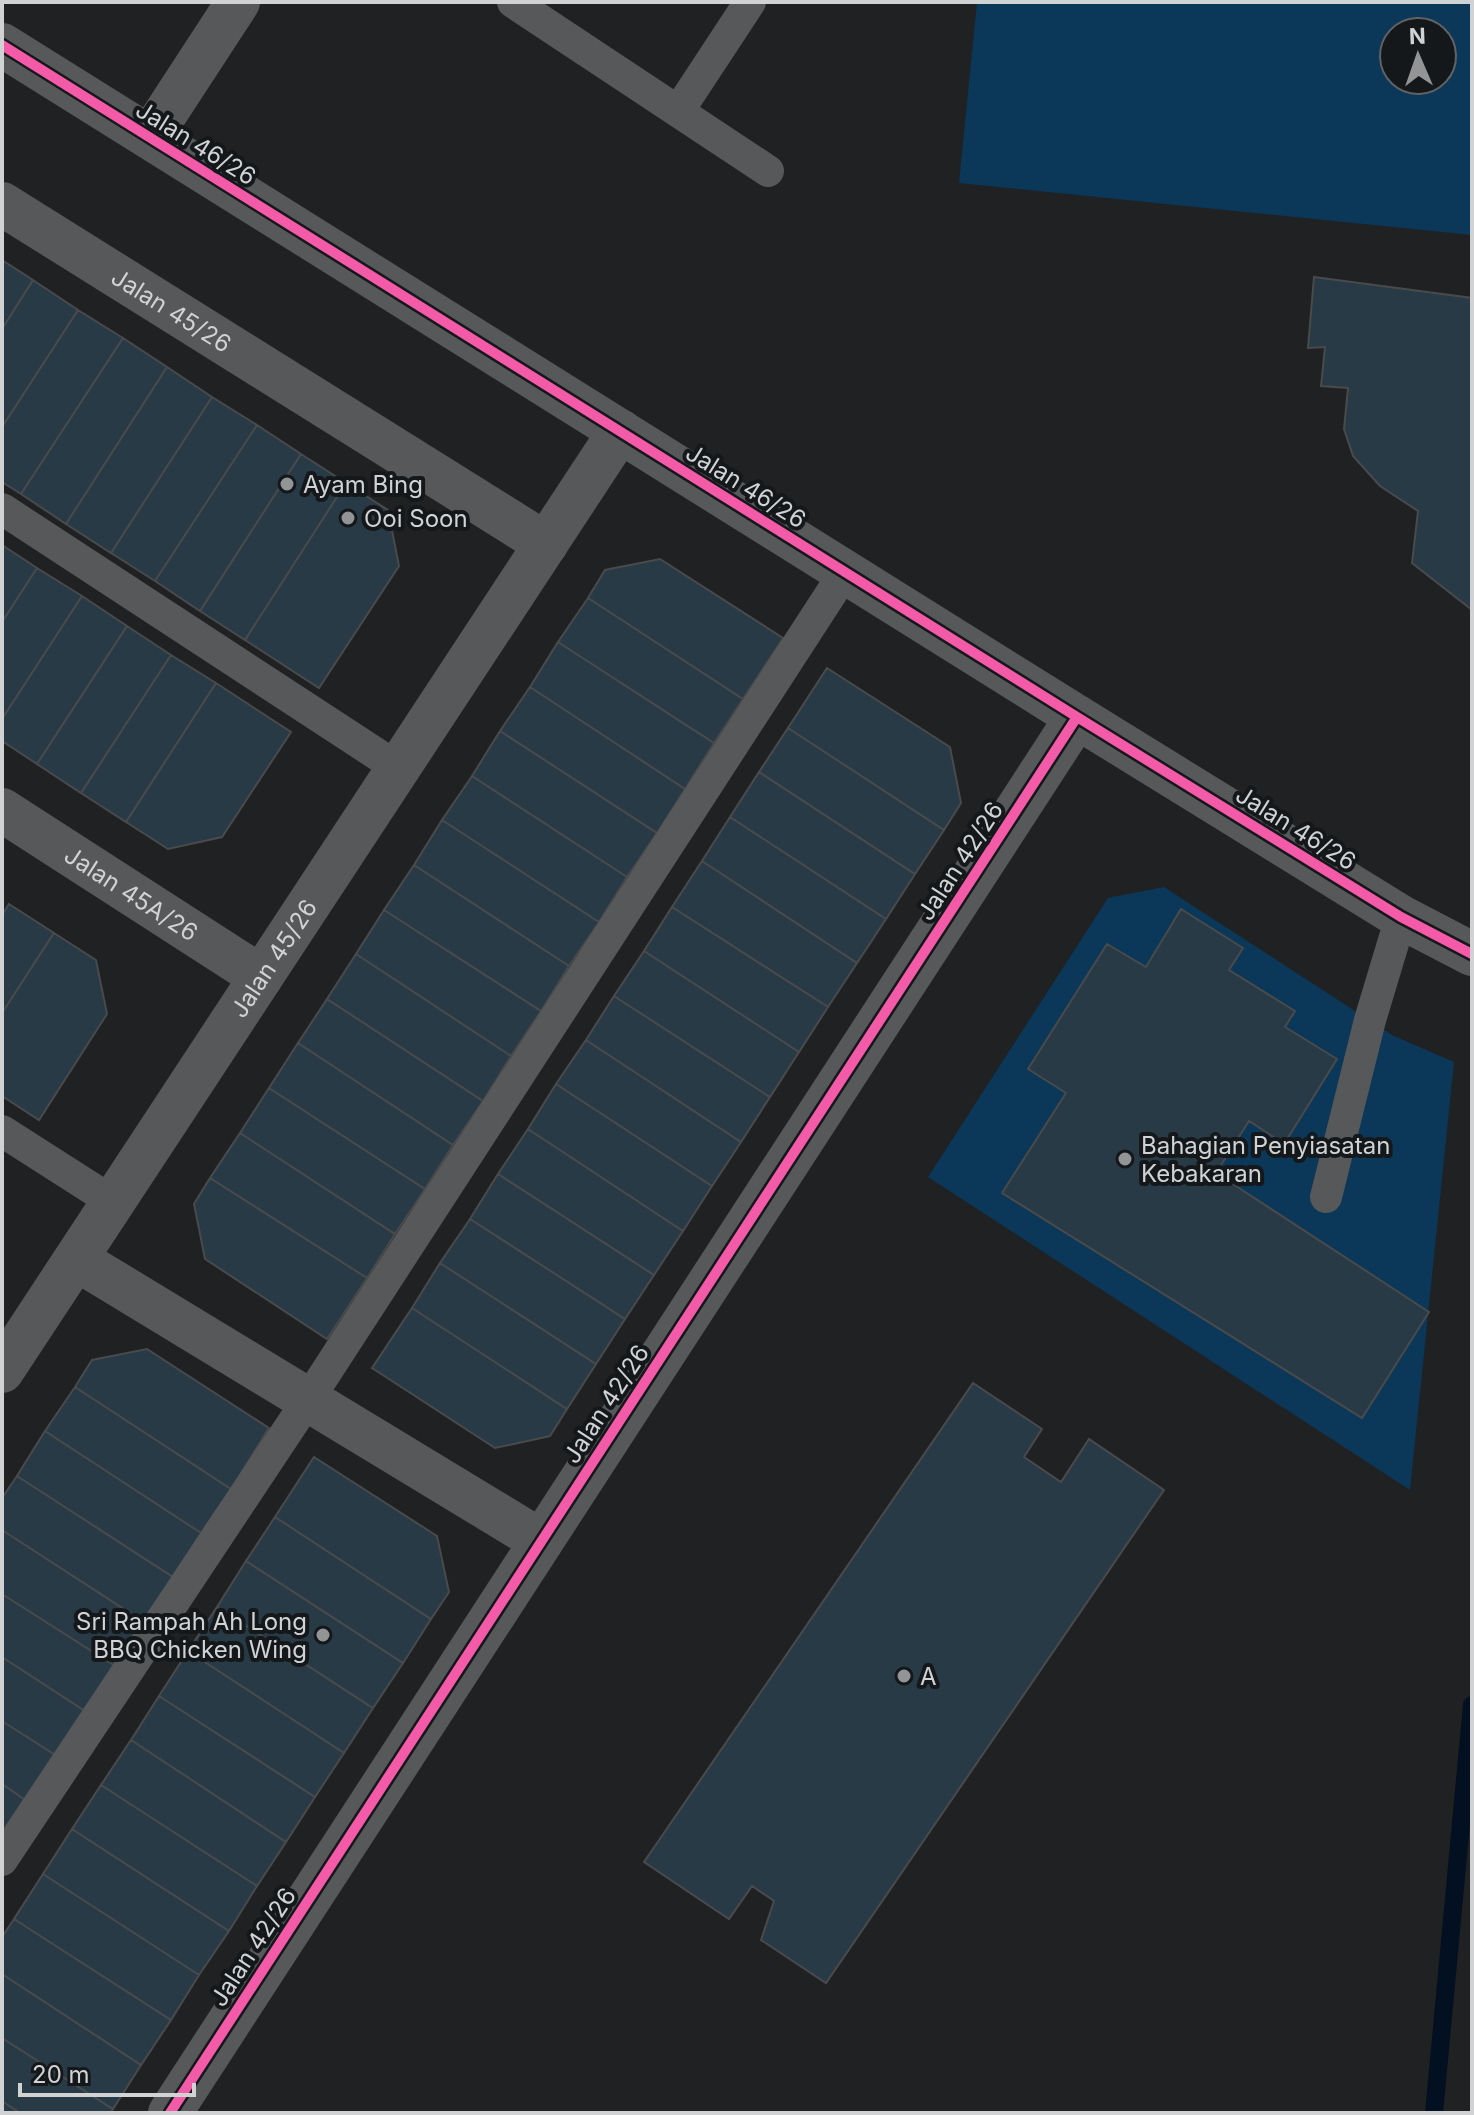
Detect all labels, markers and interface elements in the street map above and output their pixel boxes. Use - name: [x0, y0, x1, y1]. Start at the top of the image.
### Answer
- north arrow: [1378, 16, 1458, 96]
- text: N: [1408, 23, 1426, 49]
- street label: Jalan 46/26: [131, 95, 261, 191]
- street label: Jalan 45/26: [106, 262, 237, 358]
- street label: Jalan 46/26: [681, 438, 811, 534]
- place label: Ayam Bing: [303, 470, 423, 499]
- marker: Ayam Bing: [278, 475, 296, 493]
- place label: Ooi Soon: [364, 504, 468, 533]
- marker: Ooi Soon: [339, 509, 357, 527]
- street label: Jalan 46/26: [1231, 780, 1361, 876]
- street label: Jalan 42/26: [911, 796, 1009, 926]
- street label: Jalan 45A/26: [59, 840, 203, 947]
- street label: Jalan 45/26: [224, 894, 323, 1023]
- place label: Bahagian Penyiasatan Kebakaran: [1141, 1131, 1390, 1188]
- marker: Bahagian Penyiasatan Kebakaran: [1116, 1150, 1134, 1168]
- street label: Jalan 42/26: [557, 1339, 655, 1469]
- place label: Sri Rampah Ah Long BBQ Chicken Wing: [76, 1607, 307, 1664]
- marker: Sri Rampah Ah Long BBQ Chicken Wing: [314, 1626, 332, 1644]
- place label: A: [920, 1662, 937, 1691]
- marker: A: [895, 1667, 913, 1685]
- street label: Jalan 42/26: [204, 1882, 302, 2012]
- scale bar: [20, 2047, 194, 2097]
- text: 20 m: [32, 2060, 90, 2089]

